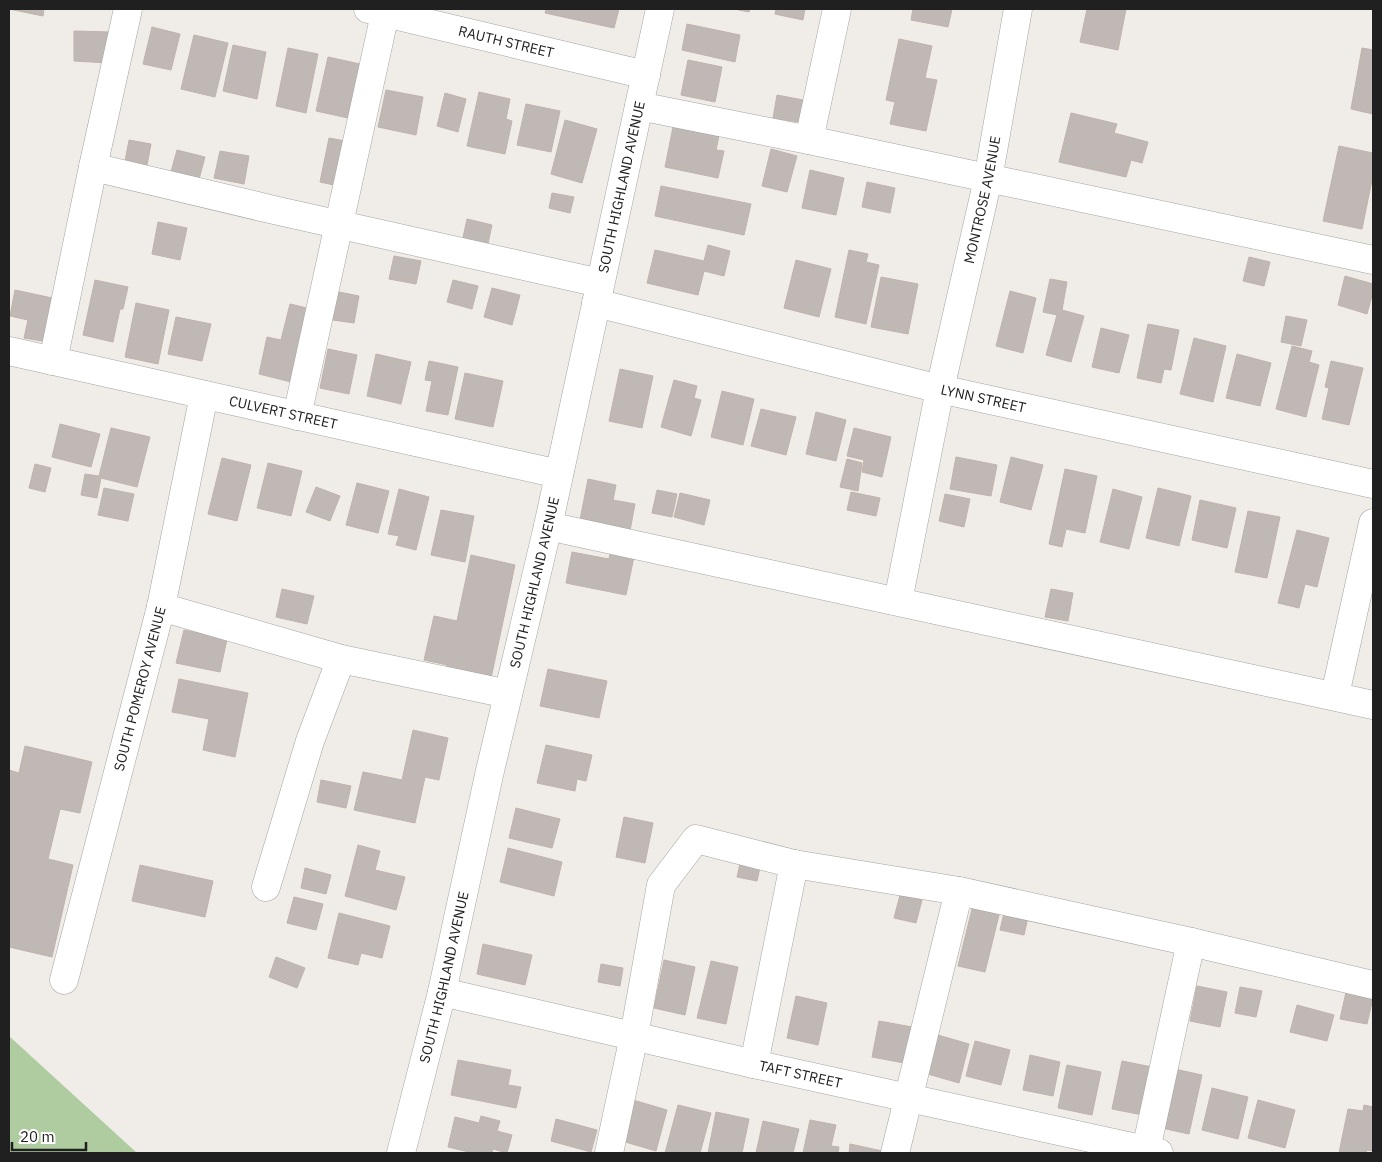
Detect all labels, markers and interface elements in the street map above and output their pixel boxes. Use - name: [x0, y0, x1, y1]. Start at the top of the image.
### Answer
- street label: RAUTH STREET: [457, 22, 556, 62]
- street label: SOUTH HIGHLAND AVENUE: [594, 99, 649, 275]
- street label: MONTROSE AVENUE: [960, 134, 1004, 266]
- street label: LYNN STREET: [939, 380, 1028, 417]
- street label: CULVERT STREET: [227, 392, 339, 433]
- street label: SOUTH HIGHLAND AVENUE: [506, 495, 563, 670]
- street label: SOUTH POMEROY AVENUE: [110, 604, 170, 773]
- street label: SOUTH HIGHLAND AVENUE: [415, 890, 473, 1065]
- street label: TAFT STREET: [757, 1056, 844, 1092]
- scale bar: [12, 1120, 86, 1152]
- text: 20 m: [20, 1127, 55, 1146]

